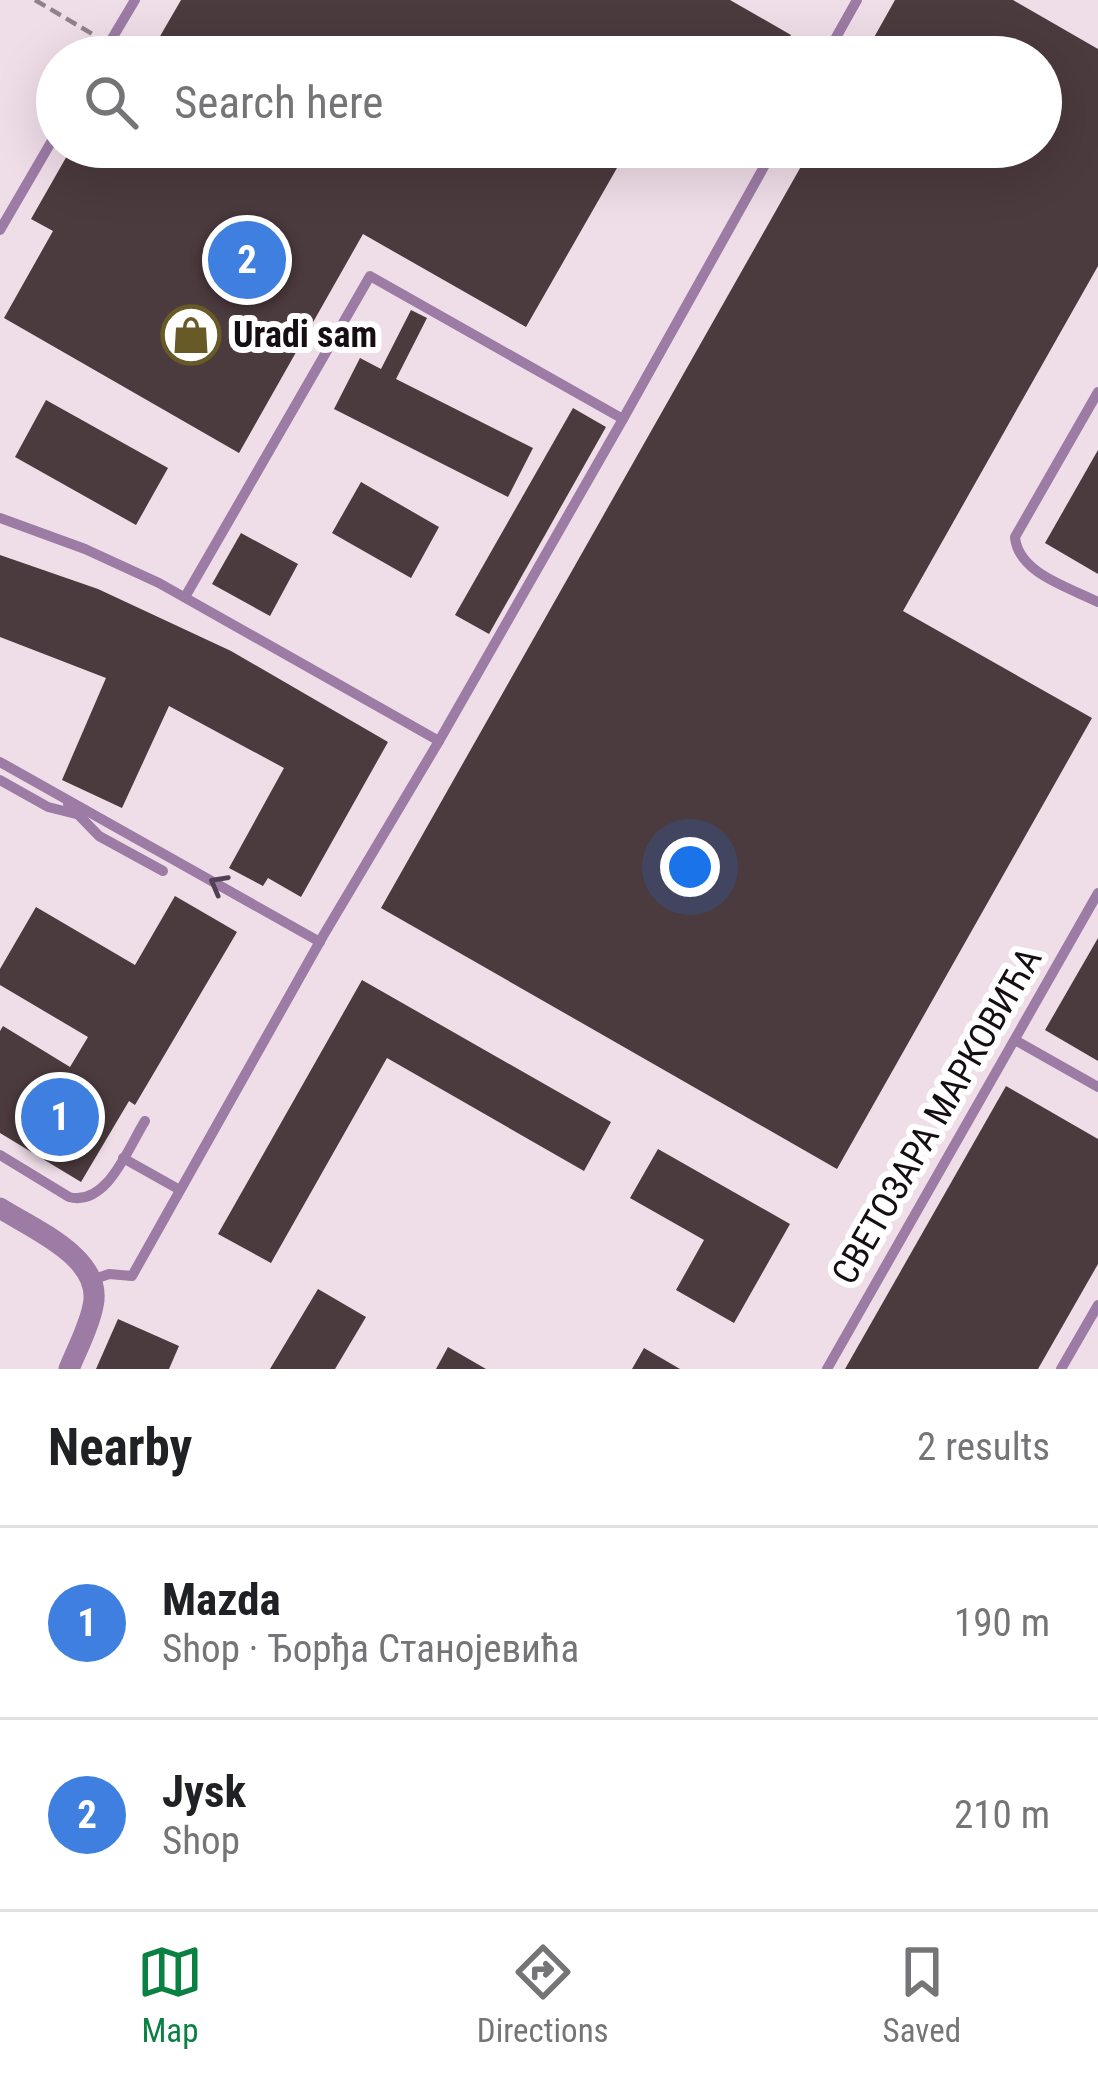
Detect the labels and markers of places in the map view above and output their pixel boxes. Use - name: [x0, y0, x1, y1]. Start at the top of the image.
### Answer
- pin: 2: [208, 215, 286, 305]
- shop icon: Uradi sam: [160, 304, 222, 366]
- place label: Uradi sam: [233, 314, 377, 356]
- pin: 1: [21, 1072, 99, 1162]

